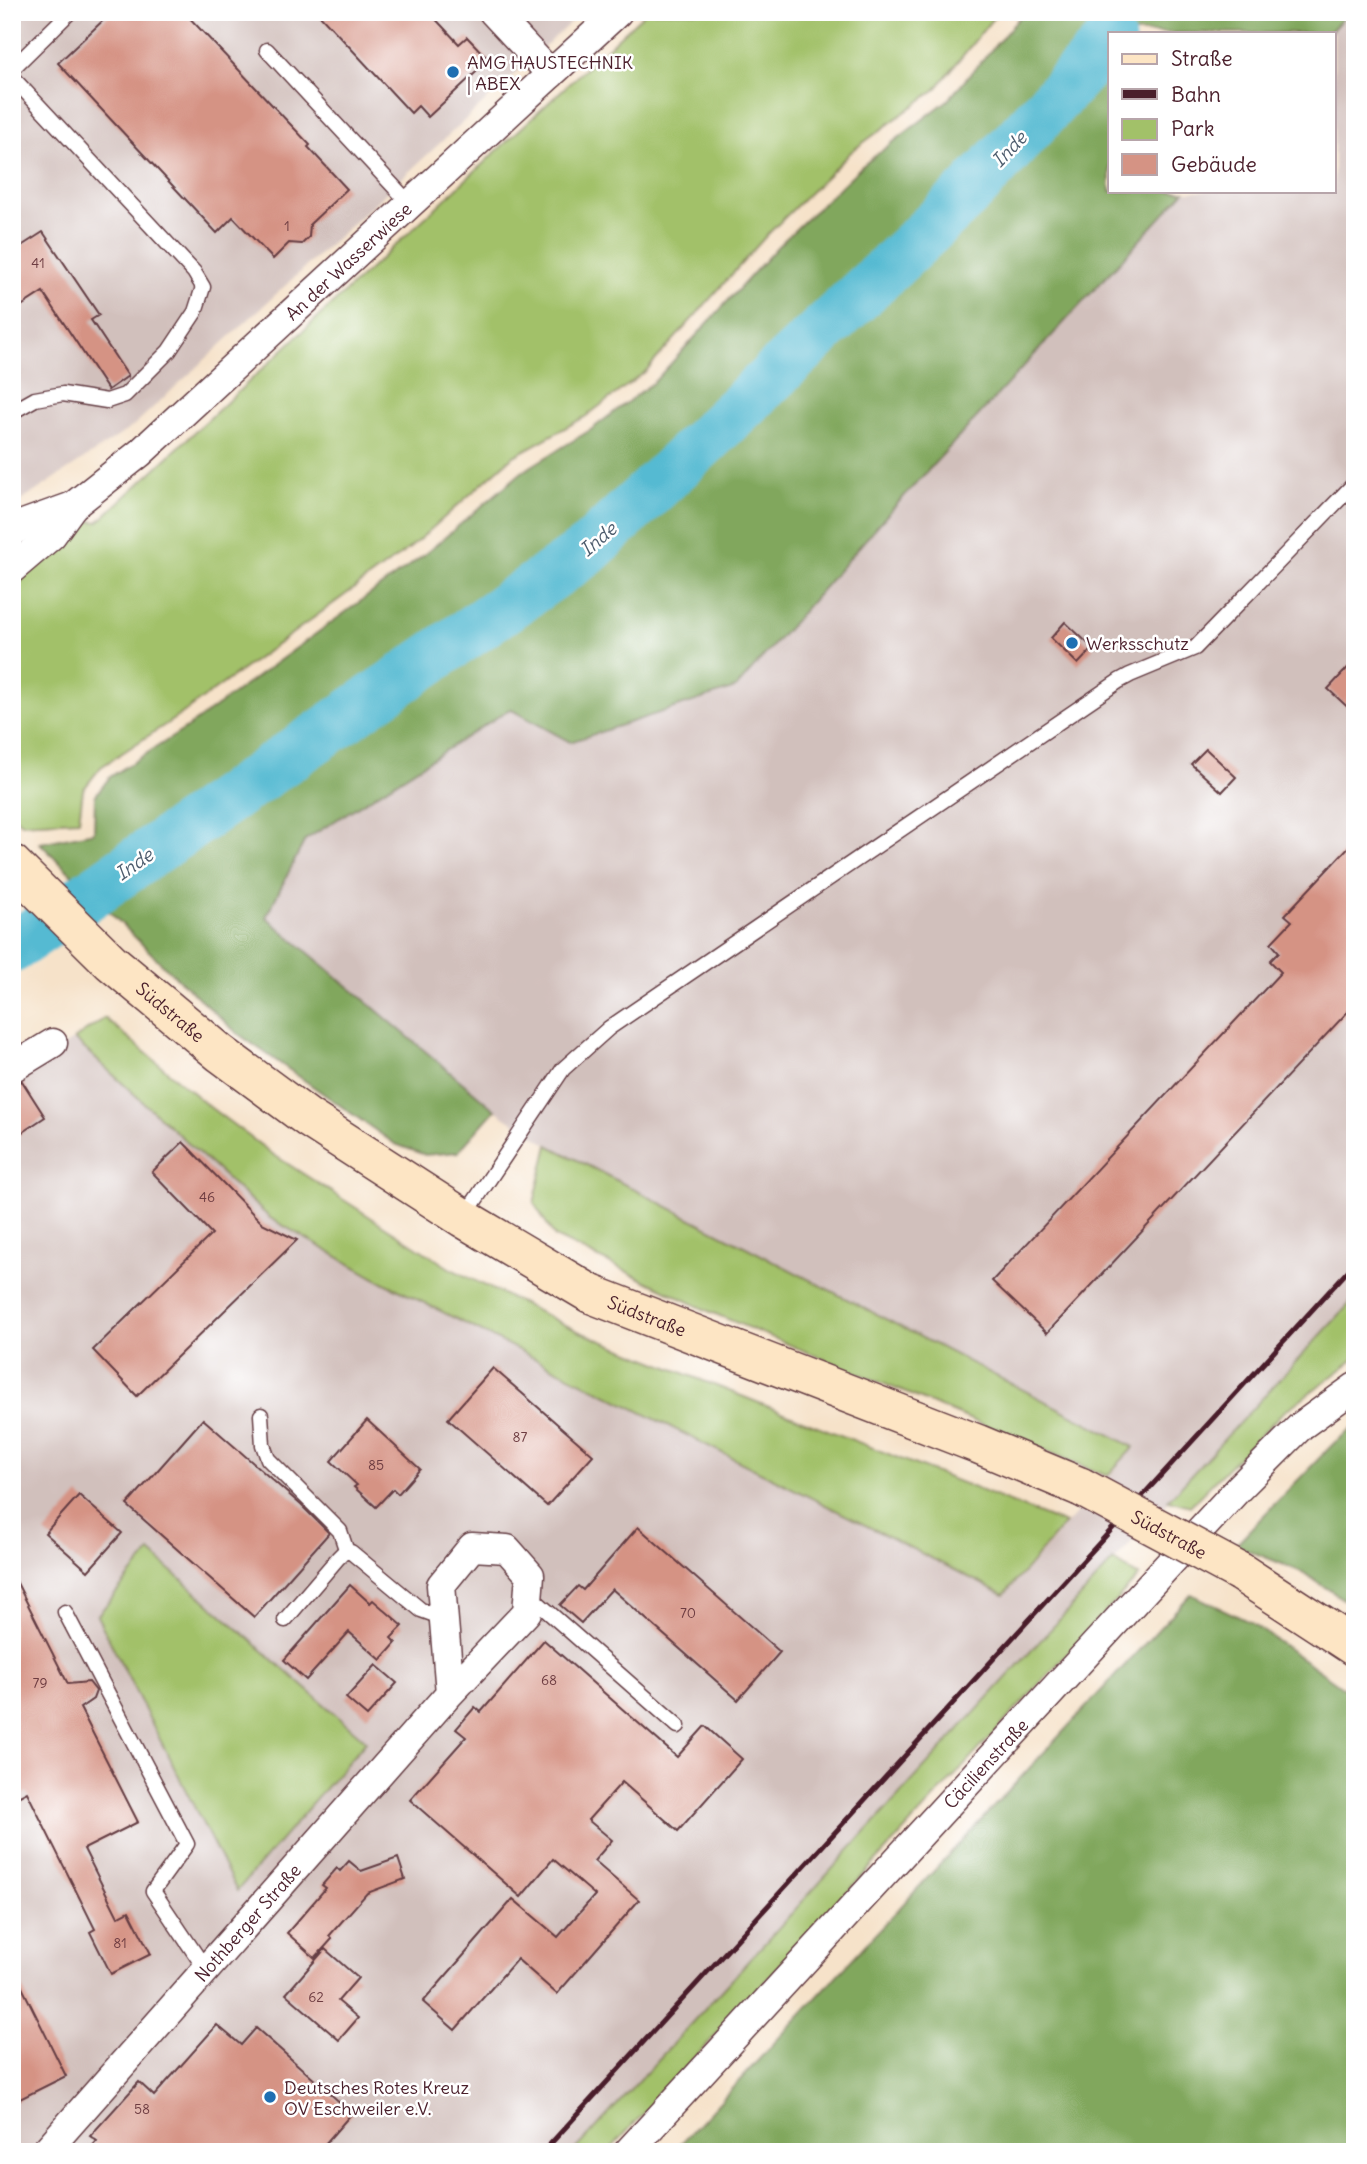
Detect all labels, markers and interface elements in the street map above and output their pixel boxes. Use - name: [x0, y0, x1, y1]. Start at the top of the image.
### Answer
- legend: [1108, 32, 1336, 192]
- text: Straße: [1171, 45, 1232, 72]
- place label: AMG HAUSTECHNIK | ABEX: [467, 51, 633, 95]
- marker: AMG HAUSTECHNIK | ABEX: [445, 64, 461, 80]
- text: Bahn: [1171, 81, 1221, 108]
- text: Park: [1171, 115, 1214, 142]
- water label: Inde: [986, 125, 1033, 172]
- text: Gebäude: [1171, 151, 1257, 178]
- street label: An der Wasserwiese: [280, 197, 416, 325]
- house number: 1: [284, 217, 290, 235]
- house number: 41: [31, 254, 45, 272]
- water label: Inde: [575, 516, 622, 561]
- place label: Werksschutz: [1086, 632, 1189, 655]
- marker: Werksschutz: [1064, 635, 1080, 651]
- water label: Inde: [111, 842, 159, 885]
- street label: Südstraße: [132, 977, 210, 1047]
- house number: 46: [199, 1188, 215, 1206]
- street label: Südstraße: [604, 1290, 689, 1341]
- house number: 87: [513, 1428, 528, 1446]
- house number: 85: [368, 1456, 384, 1474]
- street label: Südstraße: [1127, 1505, 1211, 1564]
- house number: 70: [680, 1604, 696, 1622]
- house number: 68: [541, 1671, 557, 1689]
- house number: 79: [33, 1674, 47, 1692]
- street label: Cäcilienstraße: [938, 1714, 1033, 1813]
- street label: Nothberger Straße: [189, 1859, 306, 1986]
- house number: 81: [113, 1934, 127, 1952]
- house number: 62: [308, 1988, 324, 2006]
- place label: Deutsches Rotes Kreuz OV Eschweiler e.V.: [284, 2076, 469, 2120]
- marker: Deutsches Rotes Kreuz OV Eschweiler e.V.: [262, 2089, 278, 2105]
- house number: 58: [134, 2100, 150, 2118]

